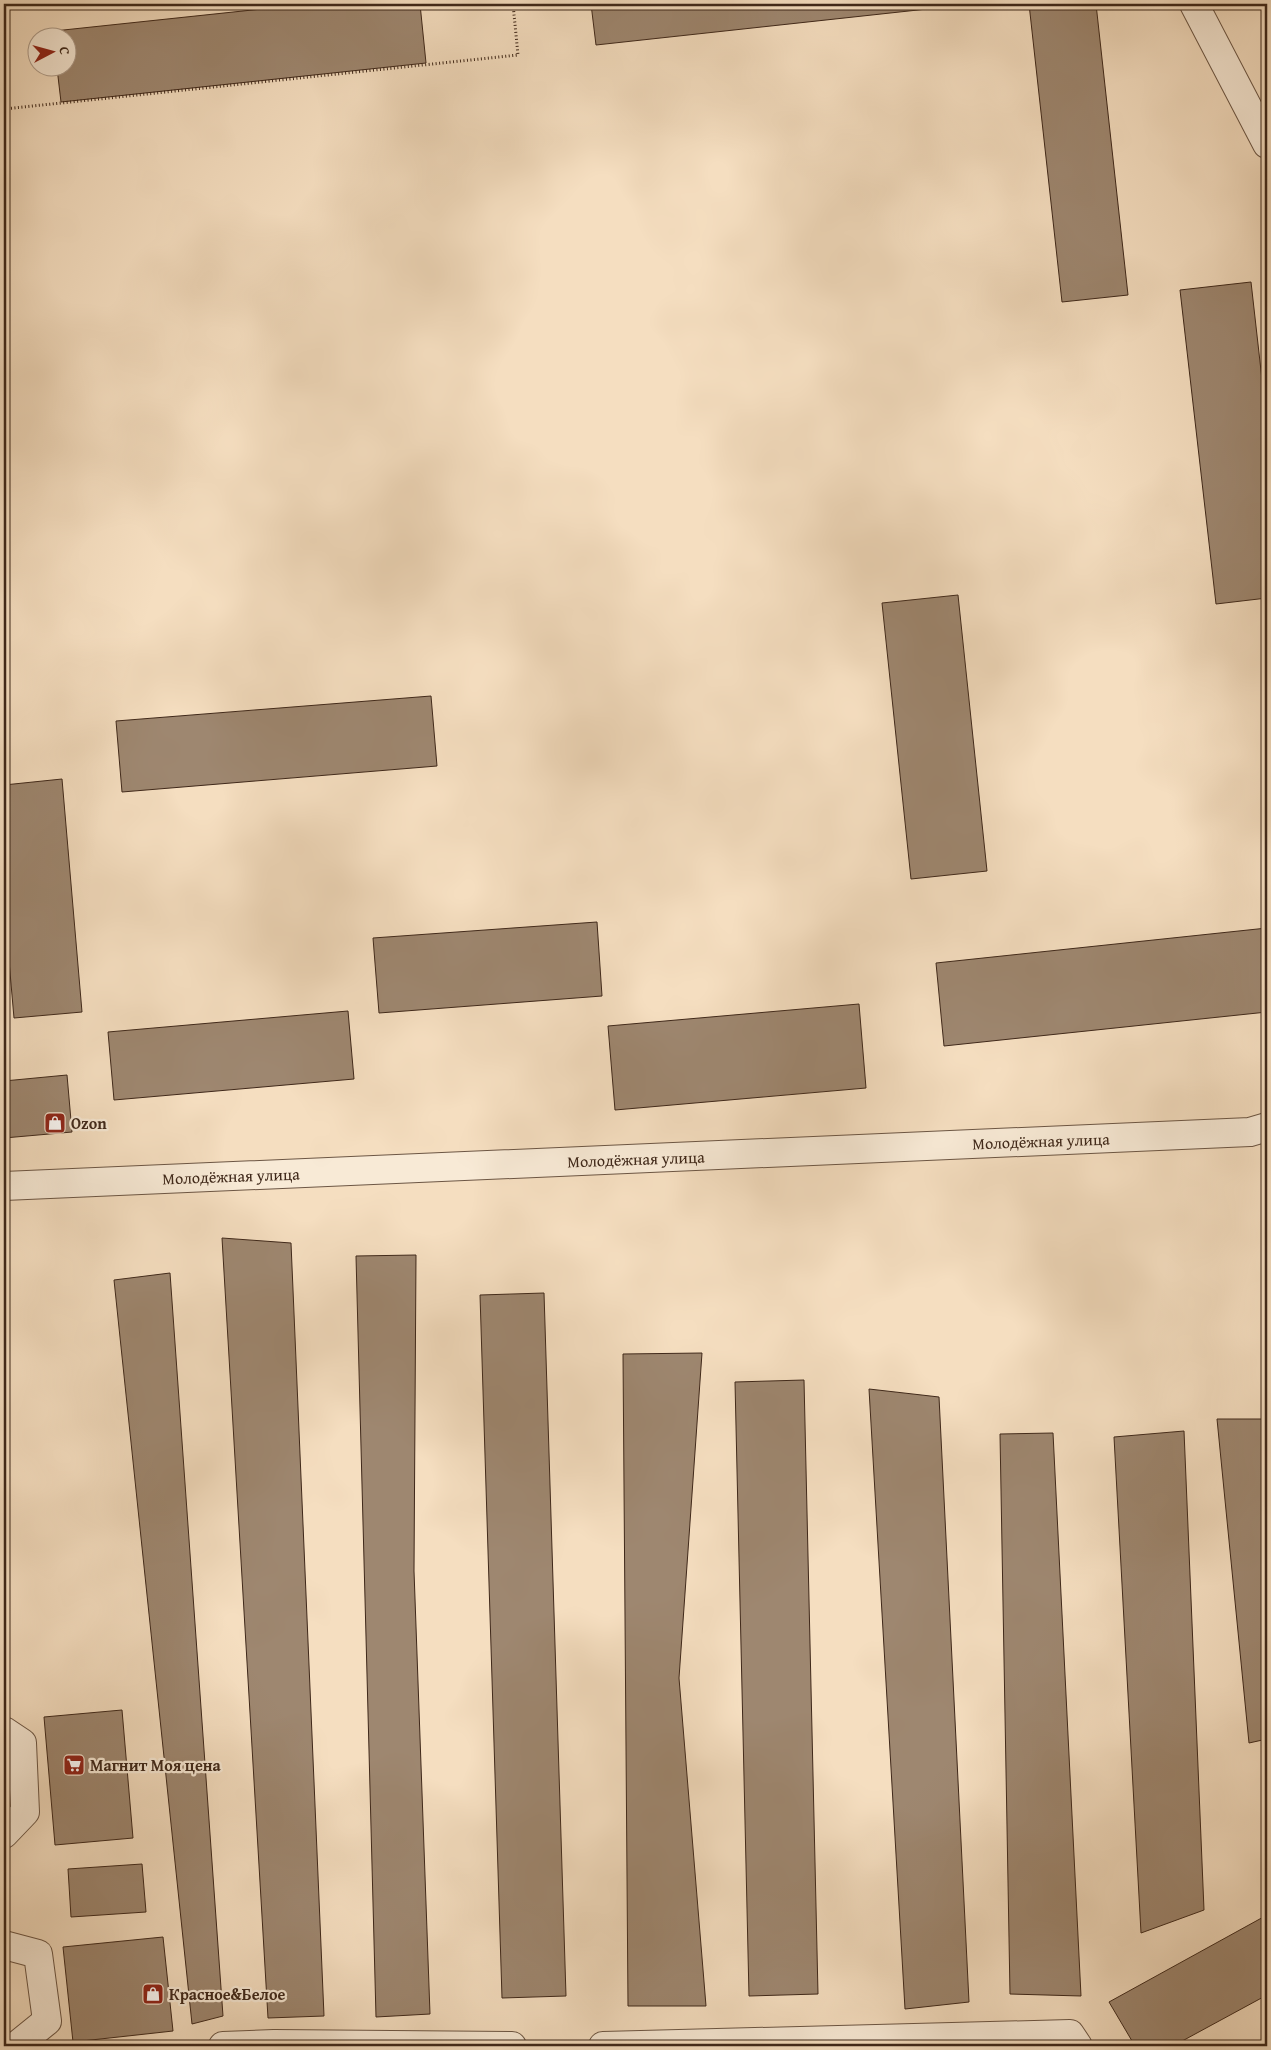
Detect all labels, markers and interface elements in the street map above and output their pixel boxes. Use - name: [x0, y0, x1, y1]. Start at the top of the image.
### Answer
- north arrow: [28, 28, 78, 78]
- text: С: [55, 46, 75, 56]
- shop icon: Ozon: [43, 1111, 67, 1135]
- place label: Ozon: [71, 1111, 107, 1135]
- street label: Молодёжная улица: [972, 1127, 1110, 1155]
- street label: Молодёжная улица: [567, 1145, 705, 1173]
- street label: Молодёжная улица: [162, 1162, 300, 1190]
- supermarket icon: Магнит Моя цена: [62, 1753, 86, 1777]
- place label: Магнит Моя цена: [90, 1753, 222, 1777]
- shop icon: Красное&Белое: [141, 1982, 165, 2006]
- place label: Красное&Белое: [169, 1982, 285, 2006]

